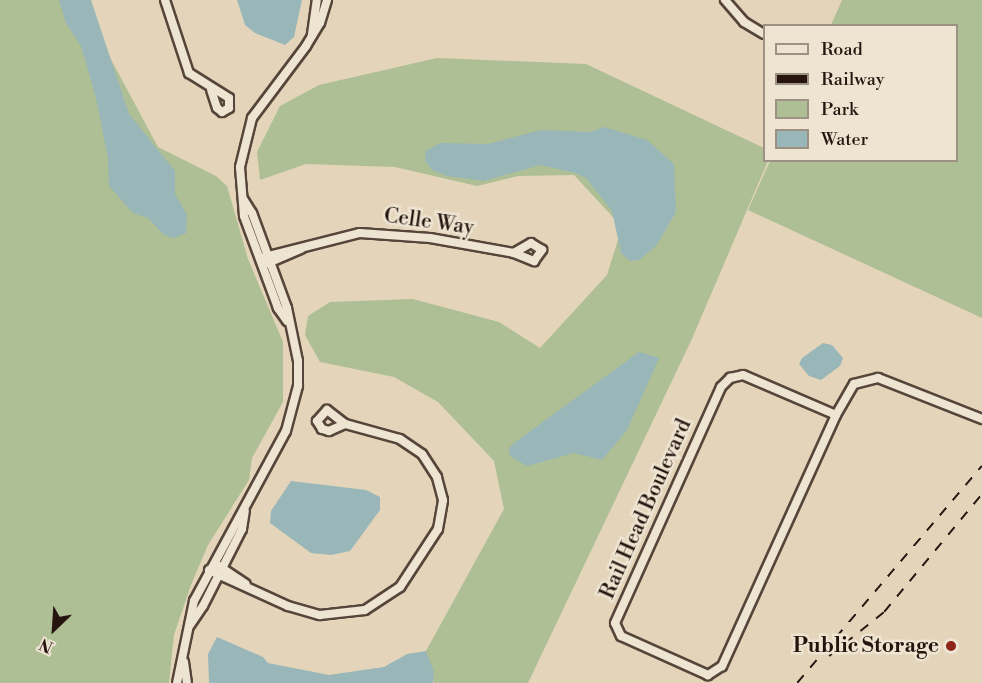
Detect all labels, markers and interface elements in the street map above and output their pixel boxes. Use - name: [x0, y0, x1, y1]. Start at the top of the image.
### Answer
- legend: [763, 24, 958, 162]
- text: Road: [821, 38, 863, 61]
- text: Railway: [821, 68, 884, 91]
- text: Park: [821, 98, 858, 121]
- text: Water: [821, 128, 868, 151]
- street label: Celle Way: [382, 203, 476, 241]
- street label: Rail Head Boulevard: [595, 415, 697, 603]
- north arrow: [24, 599, 84, 659]
- place label: Public Storage: [793, 633, 939, 659]
- text: N: [36, 634, 56, 657]
- marker: Public Storage: [944, 639, 958, 653]

